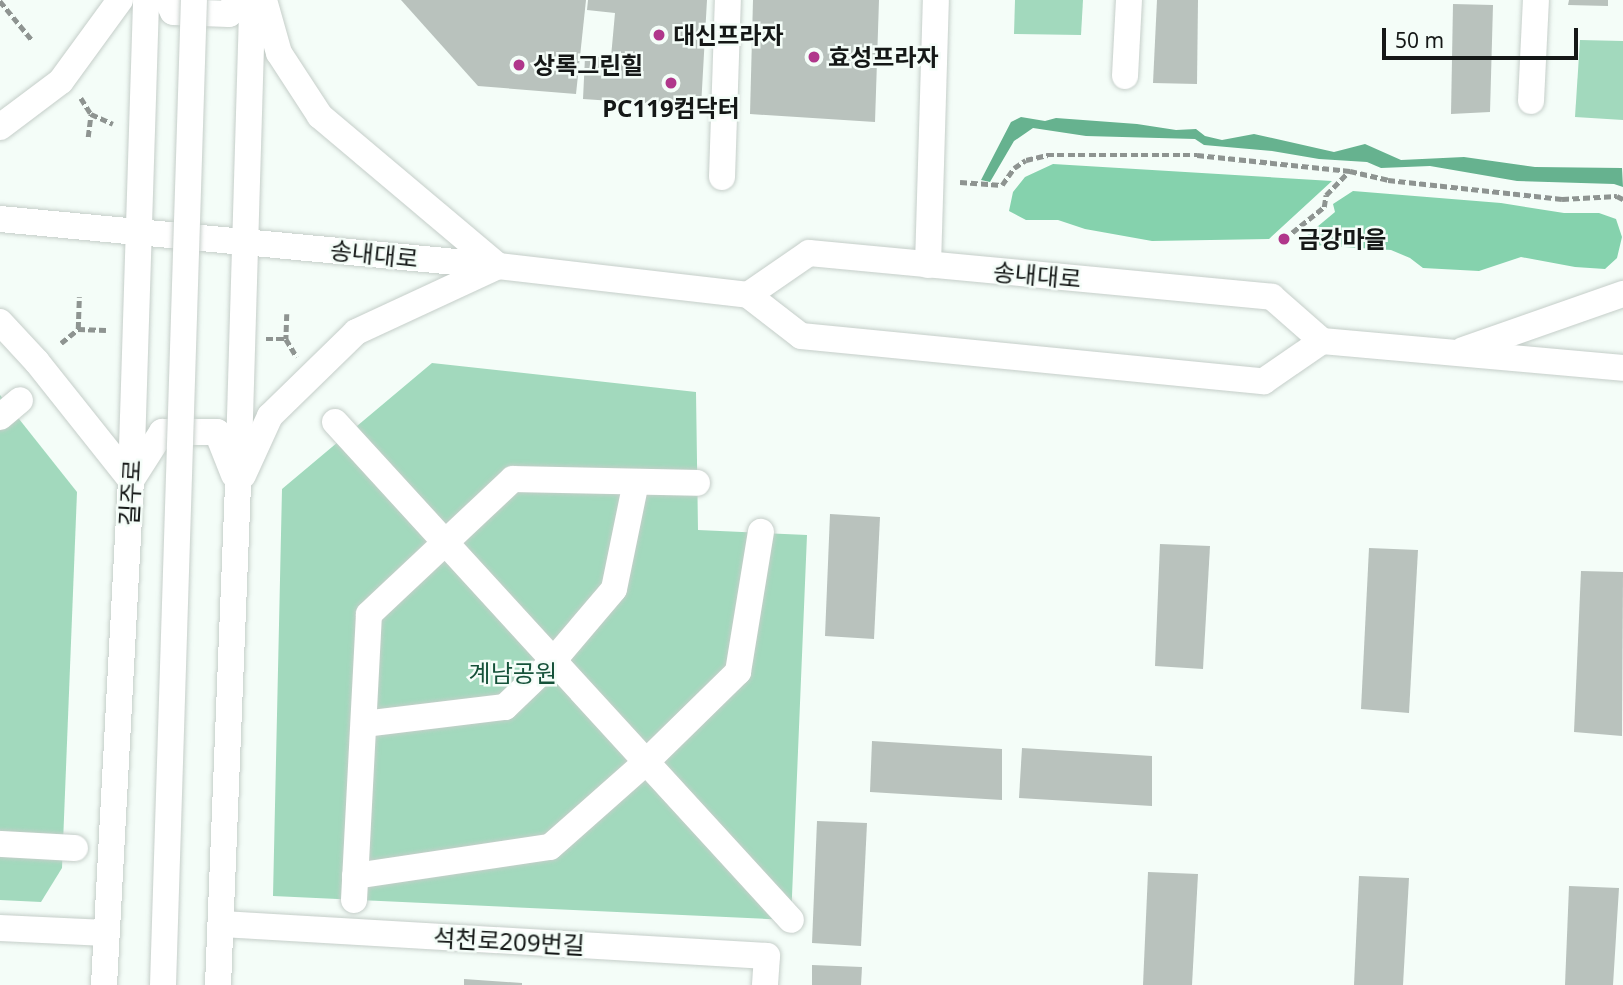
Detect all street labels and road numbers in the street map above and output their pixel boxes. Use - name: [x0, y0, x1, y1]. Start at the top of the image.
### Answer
- street label: 송내대로: [329, 235, 419, 273]
- street label: 송내대로: [992, 257, 1082, 293]
- street label: 길주로: [114, 459, 146, 527]
- street label: 석천로209번길: [433, 923, 585, 959]

